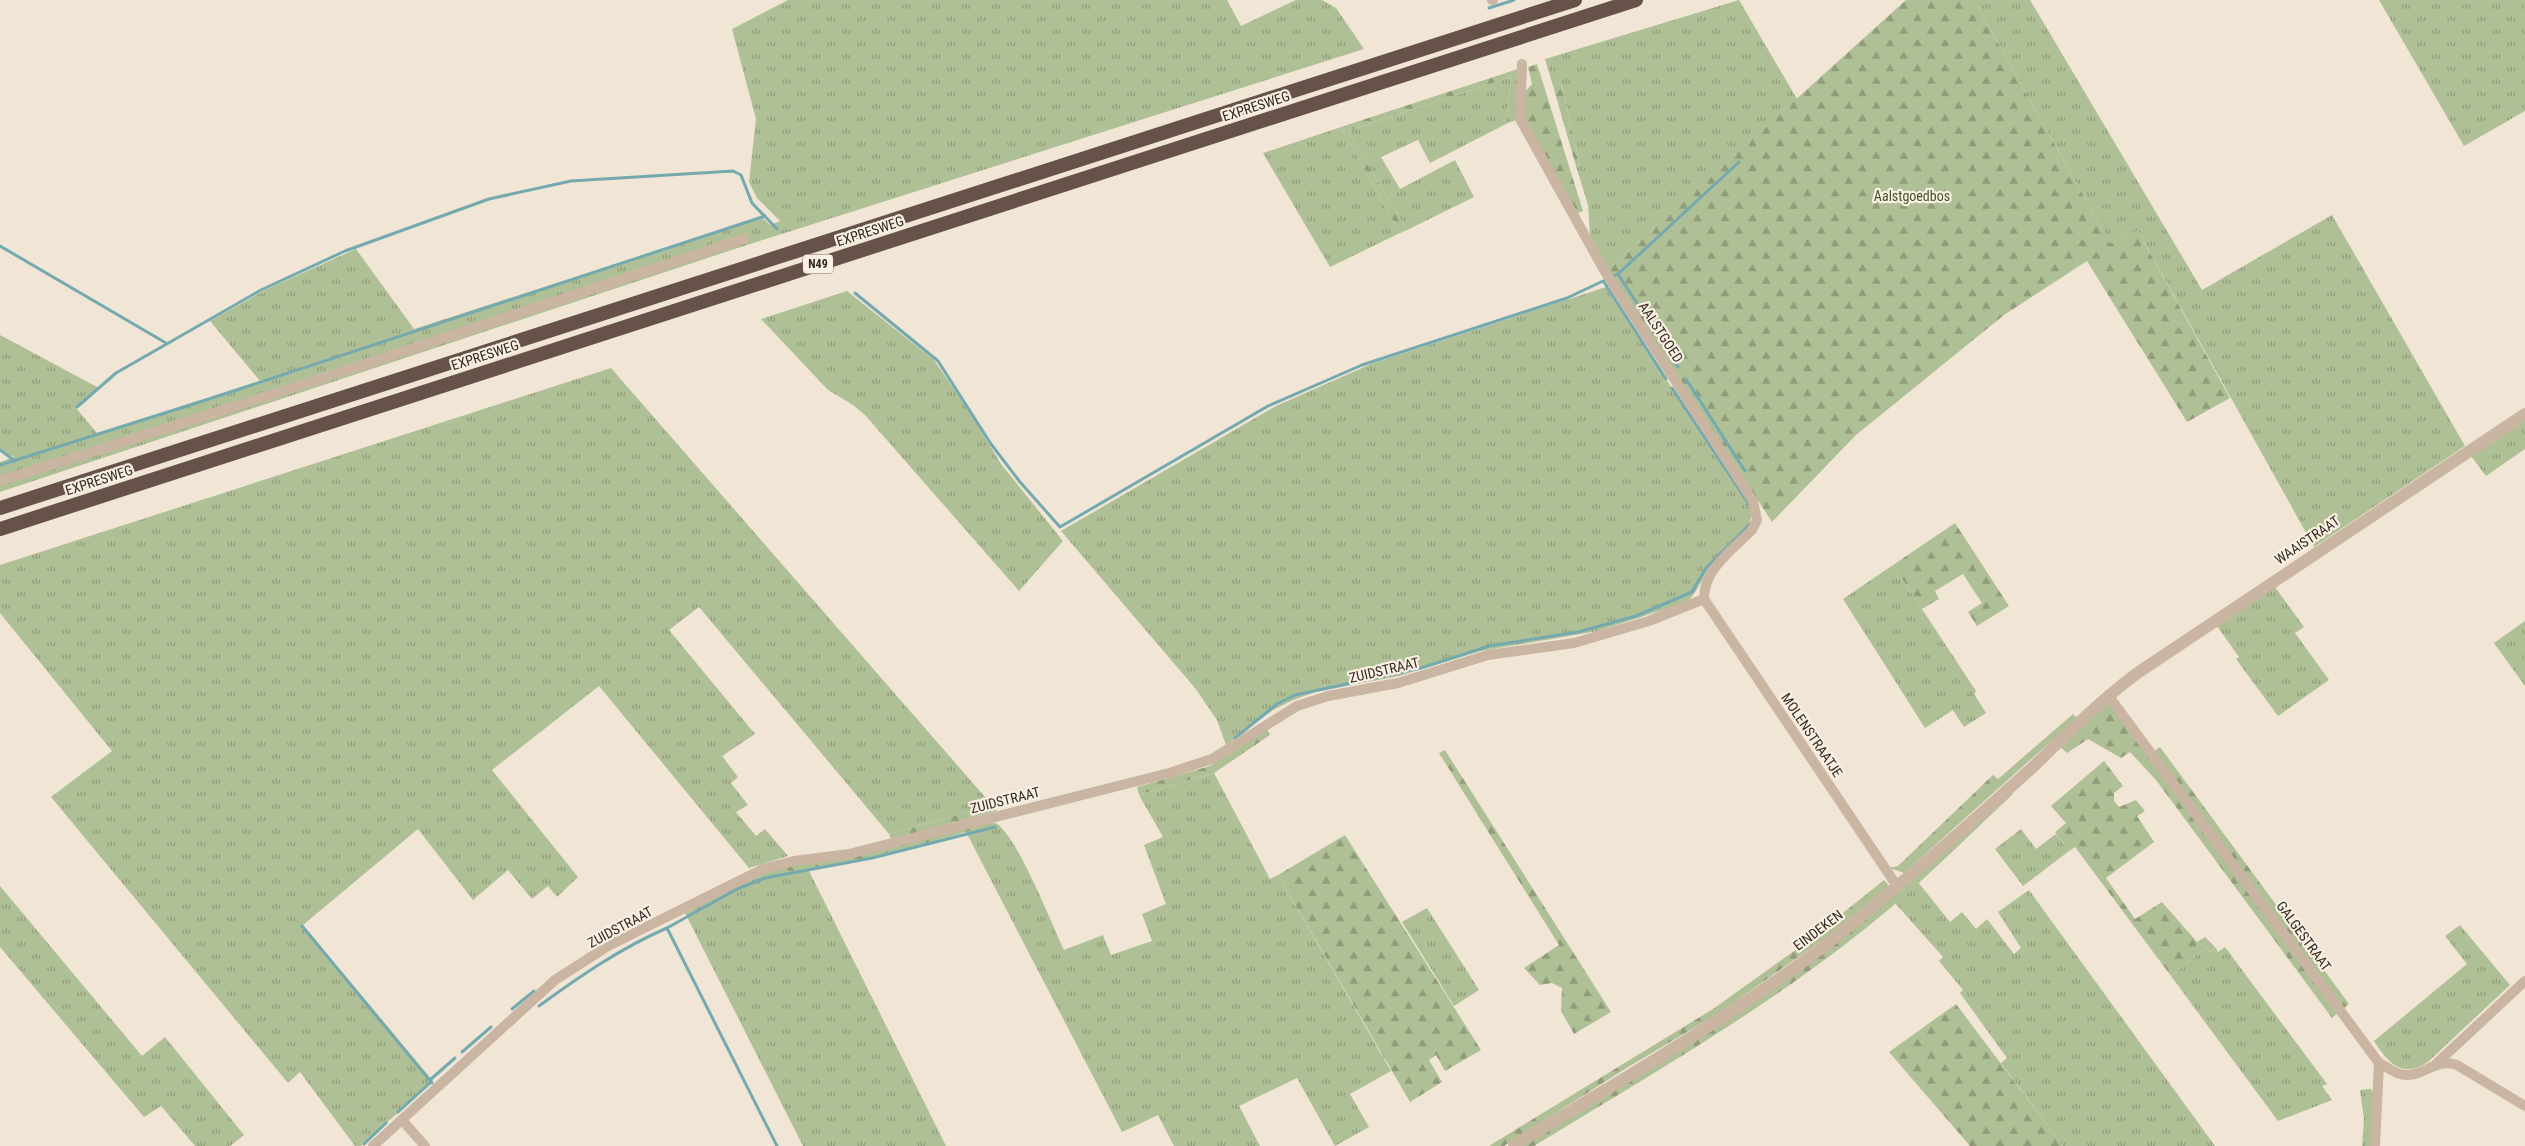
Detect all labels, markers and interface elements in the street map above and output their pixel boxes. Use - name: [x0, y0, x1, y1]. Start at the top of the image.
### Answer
- street label: EXPRESWEG: [1220, 88, 1292, 124]
- park label: Aalstgoedbos: [1874, 188, 1950, 204]
- street label: EXPRESWEG: [834, 213, 906, 249]
- road number: N49: [803, 254, 833, 274]
- street label: AALSTGOED: [1636, 299, 1686, 365]
- street label: EXPRESWEG: [449, 337, 521, 373]
- street label: EXPRESWEG: [63, 462, 135, 498]
- street label: WAAISTRAAT: [2272, 513, 2342, 567]
- street label: ZUIDSTRAAT: [1348, 654, 1420, 686]
- street label: MOLENSTRAATJE: [1778, 690, 1846, 780]
- street label: ZUIDSTRAAT: [969, 784, 1041, 816]
- street label: GALGESTRAAT: [2273, 898, 2335, 974]
- street label: ZUIDSTRAAT: [585, 903, 655, 951]
- street label: EINDEKEN: [1790, 906, 1846, 954]

